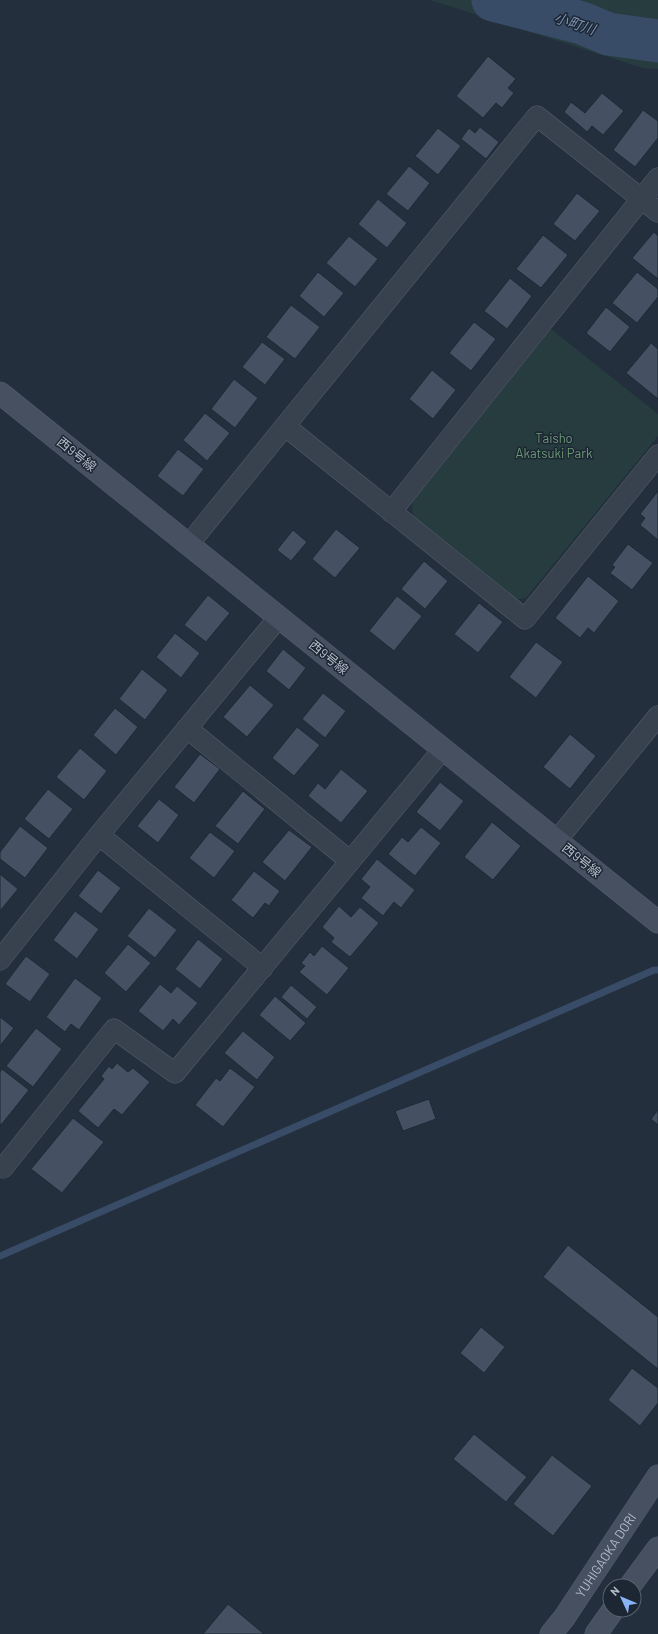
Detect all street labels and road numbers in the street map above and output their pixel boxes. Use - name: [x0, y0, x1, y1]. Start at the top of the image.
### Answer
- street label: 西9号線: [54, 433, 100, 475]
- street label: 西9号線: [306, 636, 352, 678]
- street label: 西9号線: [559, 839, 605, 881]
- street label: YUHIGAOKA DORI: [572, 1510, 639, 1600]

